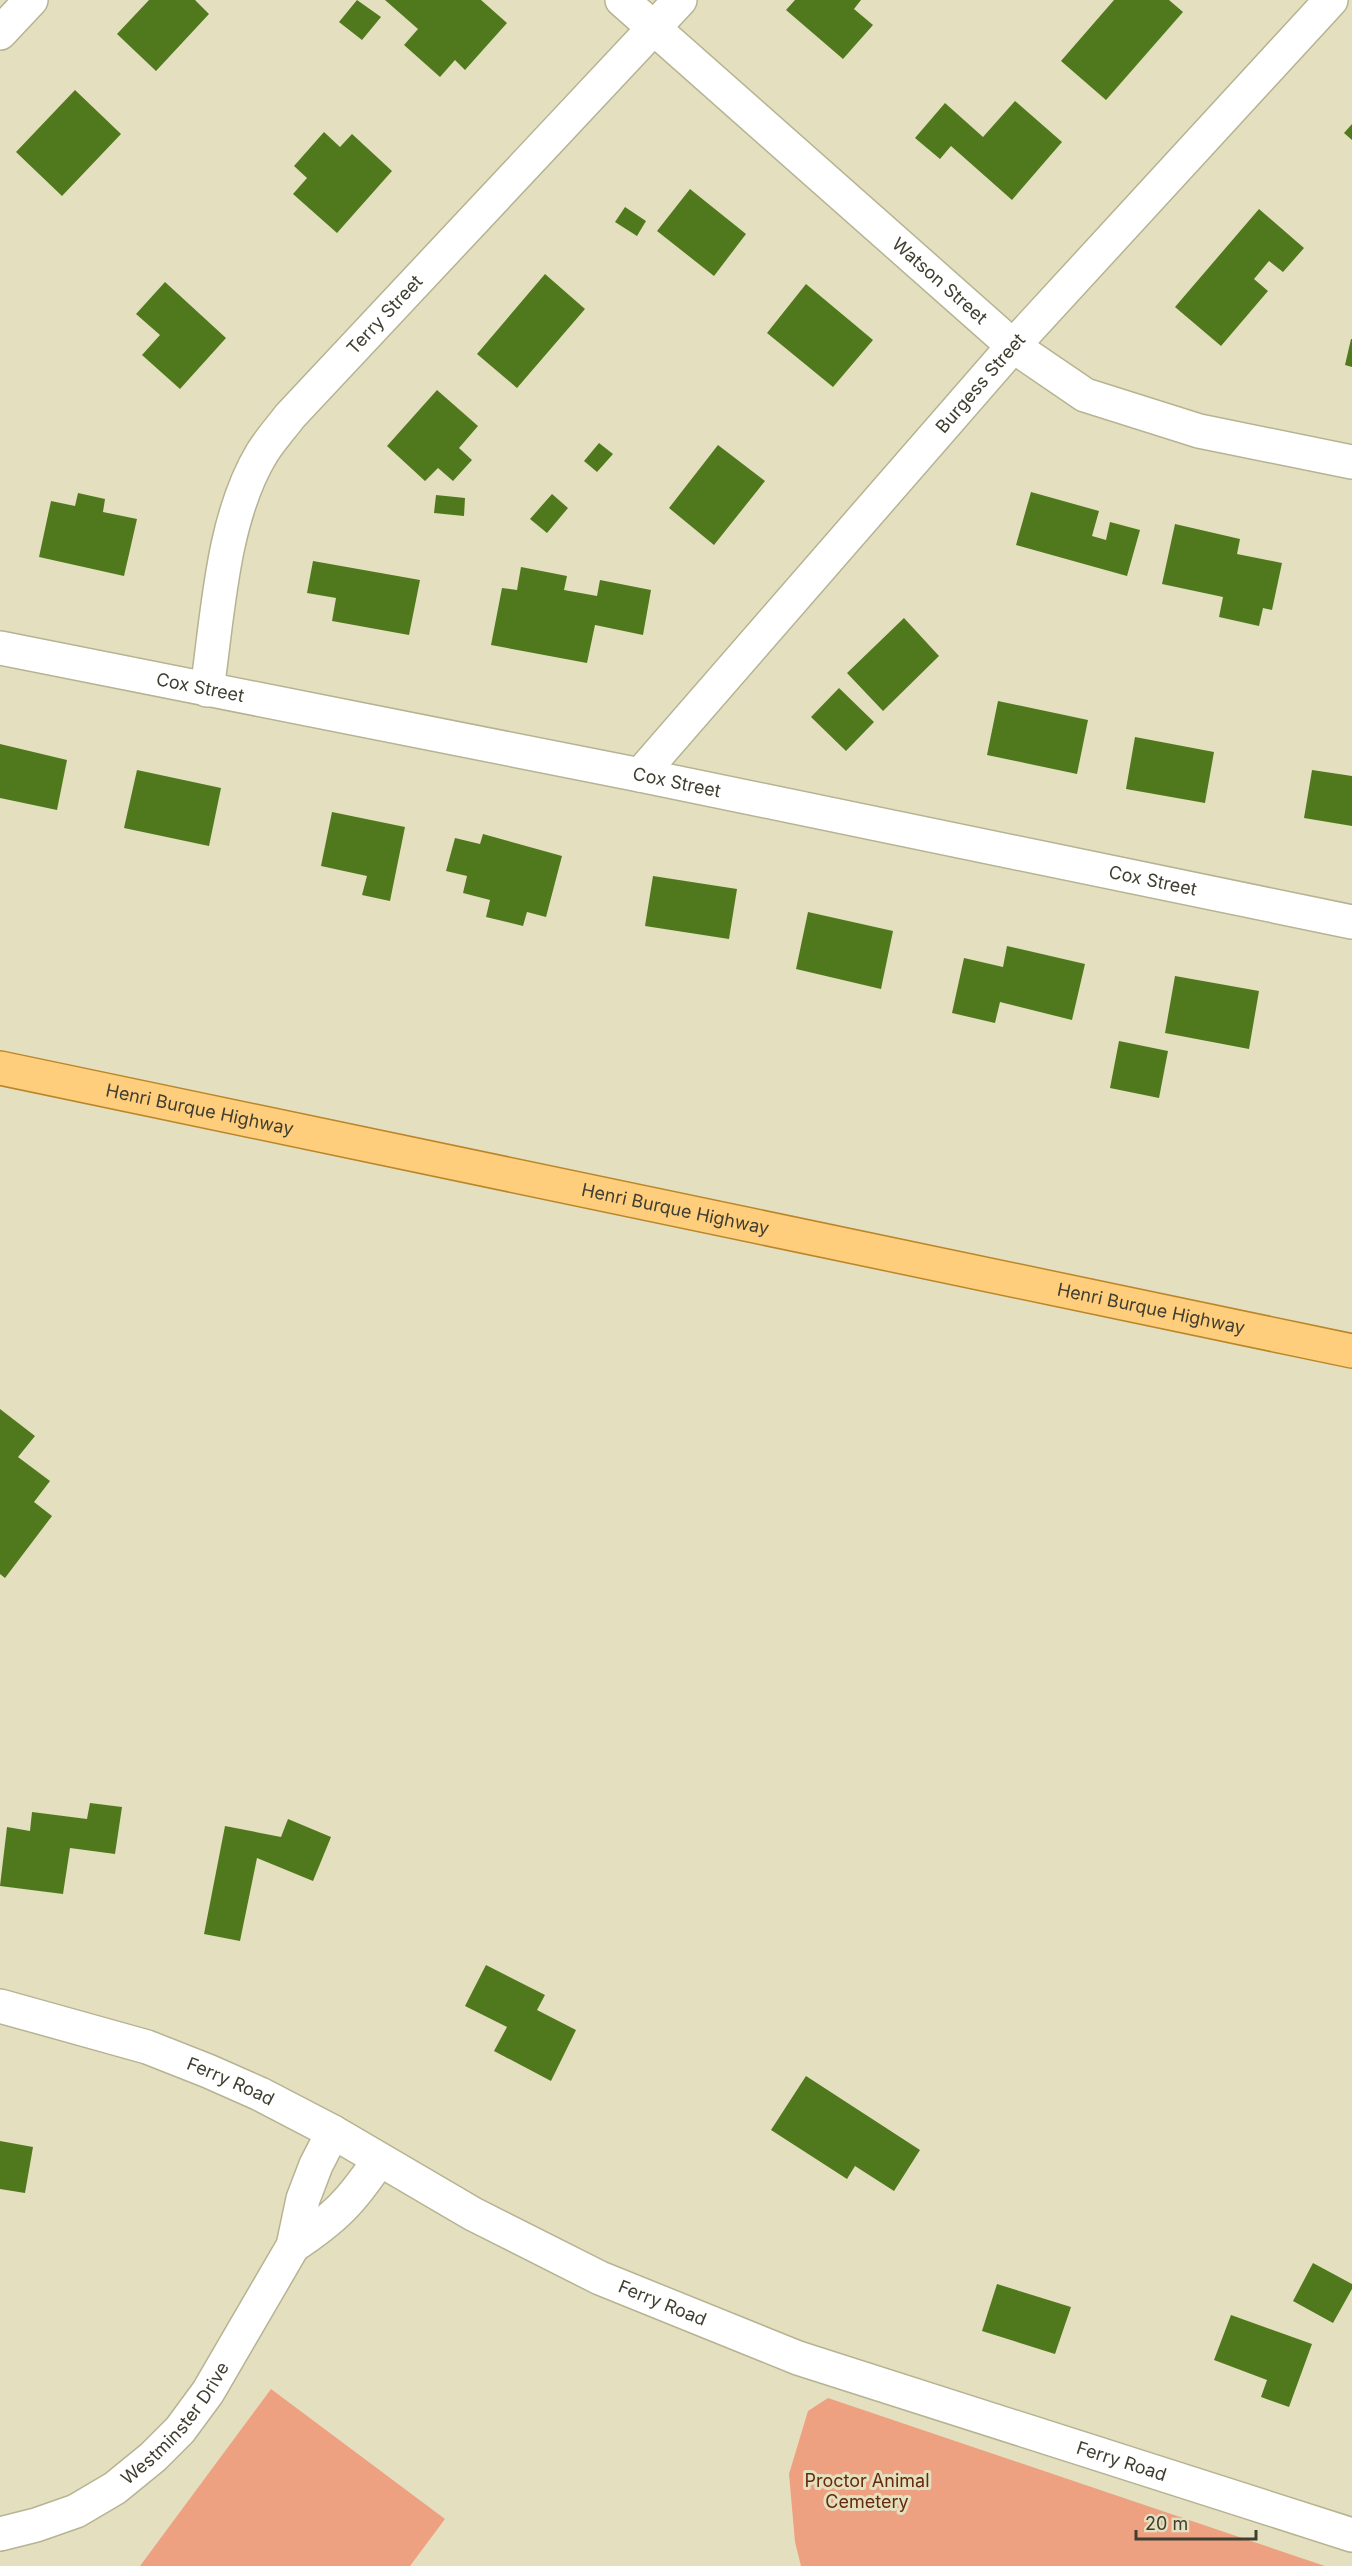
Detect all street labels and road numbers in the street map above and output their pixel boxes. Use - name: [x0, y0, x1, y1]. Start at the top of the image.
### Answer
- street label: Watson Street: [888, 233, 992, 328]
- street label: Terry Street: [342, 271, 427, 359]
- street label: Burgess Street: [931, 329, 1029, 437]
- street label: Cox Street: [154, 668, 246, 706]
- street label: Cox Street: [631, 763, 723, 801]
- street label: Cox Street: [1107, 861, 1199, 900]
- street label: Henri Burque Highway: [104, 1079, 296, 1139]
- street label: Henri Burque Highway: [580, 1179, 771, 1239]
- street label: Henri Burque Highway: [1055, 1279, 1247, 1338]
- street label: Ferry Road: [184, 2053, 278, 2110]
- street label: Ferry Road: [615, 2276, 710, 2330]
- street label: Westminster Drive: [117, 2358, 233, 2489]
- street label: Ferry Road: [1074, 2437, 1169, 2485]

